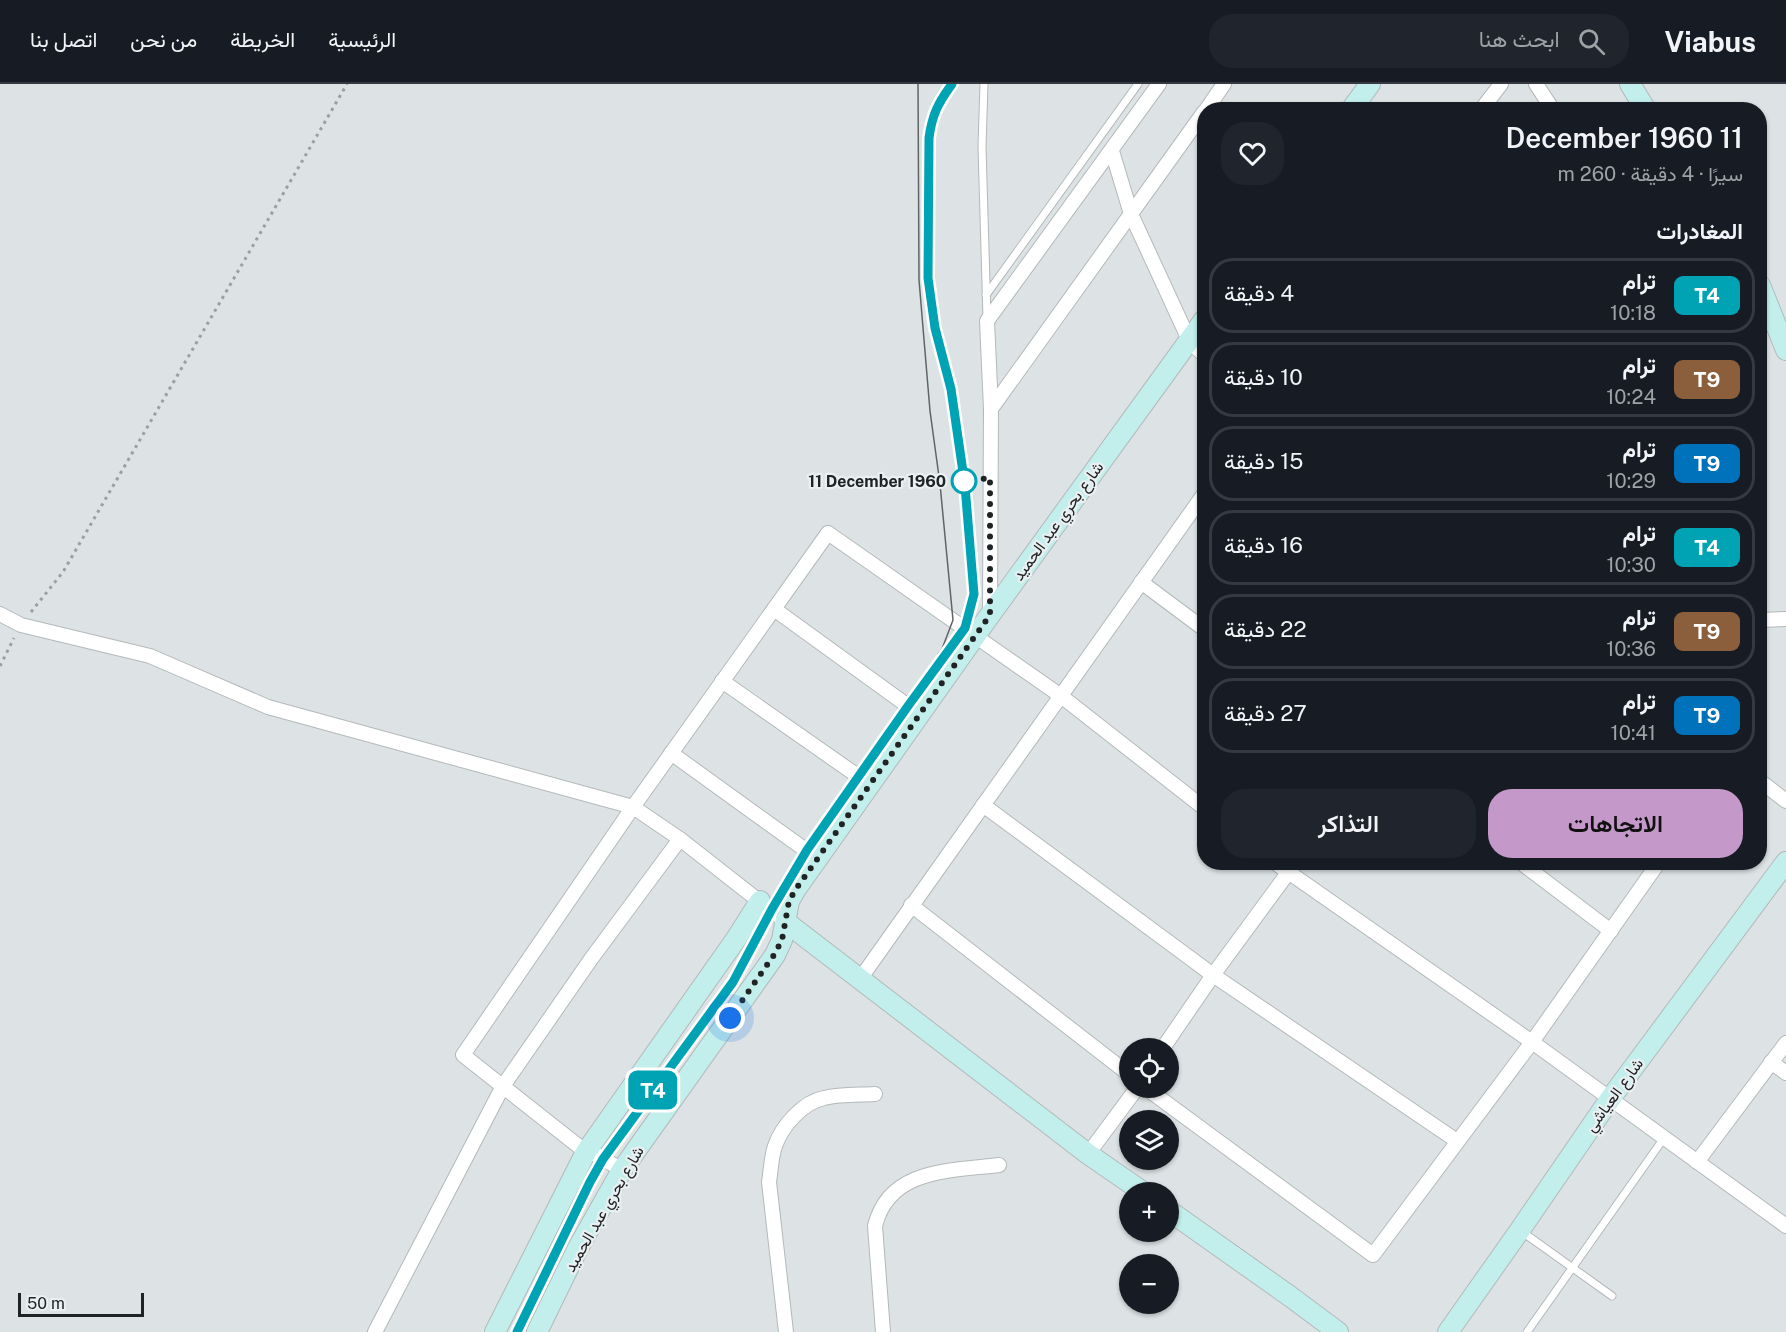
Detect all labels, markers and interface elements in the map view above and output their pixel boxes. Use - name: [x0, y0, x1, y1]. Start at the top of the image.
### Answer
- search box: [1209, 14, 1629, 68]
- icon: search: [1575, 25, 1608, 58]
- text: Viabus: [1665, 25, 1756, 58]
- text: ابحث هنا: [1479, 26, 1560, 52]
- text: اتصل بنا: [30, 27, 97, 52]
- text: من نحن: [130, 27, 197, 52]
- text: الخريطة: [230, 27, 295, 52]
- text: الرئيسية: [328, 27, 396, 52]
- text: 11 December 1960: [1505, 121, 1743, 154]
- button: heart: [1221, 122, 1284, 185]
- text: سيرًا · 4 دقيقة · 260 m: [1558, 162, 1743, 186]
- text: المغادرات: [1657, 218, 1743, 244]
- text: ترام: [1623, 268, 1656, 294]
- text: 4 دقيقة: [1224, 280, 1294, 306]
- text: T4: [1694, 283, 1720, 308]
- text: 10:18: [1610, 301, 1656, 325]
- text: ترام: [1623, 352, 1656, 378]
- text: 10 دقيقة: [1224, 364, 1303, 390]
- text: T9: [1694, 367, 1720, 392]
- text: 10:24: [1606, 385, 1656, 409]
- text: ترام: [1623, 436, 1656, 462]
- text: 15 دقيقة: [1224, 448, 1303, 474]
- text: T9: [1694, 451, 1720, 476]
- street label: شارع بحري عبد الحميد: [1009, 458, 1111, 586]
- marker: 11 December 1960: [951, 468, 977, 494]
- text: 10:29: [1606, 469, 1656, 493]
- place label: 11 December 1960: [808, 472, 946, 491]
- text: ترام: [1623, 520, 1656, 546]
- text: 16 دقيقة: [1224, 532, 1303, 558]
- text: T4: [1694, 535, 1720, 560]
- text: 10:30: [1606, 553, 1656, 577]
- text: ترام: [1623, 604, 1656, 630]
- text: 22 دقيقة: [1224, 616, 1307, 642]
- text: T9: [1694, 619, 1720, 644]
- text: 10:36: [1606, 637, 1656, 661]
- text: ترام: [1623, 688, 1656, 714]
- text: 27 دقيقة: [1224, 700, 1307, 726]
- text: T9: [1694, 703, 1720, 728]
- text: 10:41: [1611, 721, 1656, 745]
- button: التذاكر: [1221, 789, 1476, 858]
- button: الاتجاهات: [1488, 789, 1743, 858]
- your location: [715, 1003, 745, 1033]
- map controls: [1119, 1038, 1179, 1314]
- button: locate: [1119, 1038, 1179, 1098]
- street label: شارع العياشي: [1581, 1054, 1650, 1138]
- line badge: T4: [626, 1070, 680, 1110]
- text: T4: [640, 1078, 666, 1103]
- button: layers: [1119, 1110, 1179, 1170]
- street label: شارع بحري عبد الحميد: [560, 1143, 651, 1277]
- button: +: [1119, 1182, 1179, 1242]
- button: −: [1119, 1254, 1179, 1314]
- scale bar: [18, 1290, 144, 1318]
- text: 50 m: [27, 1294, 65, 1313]

